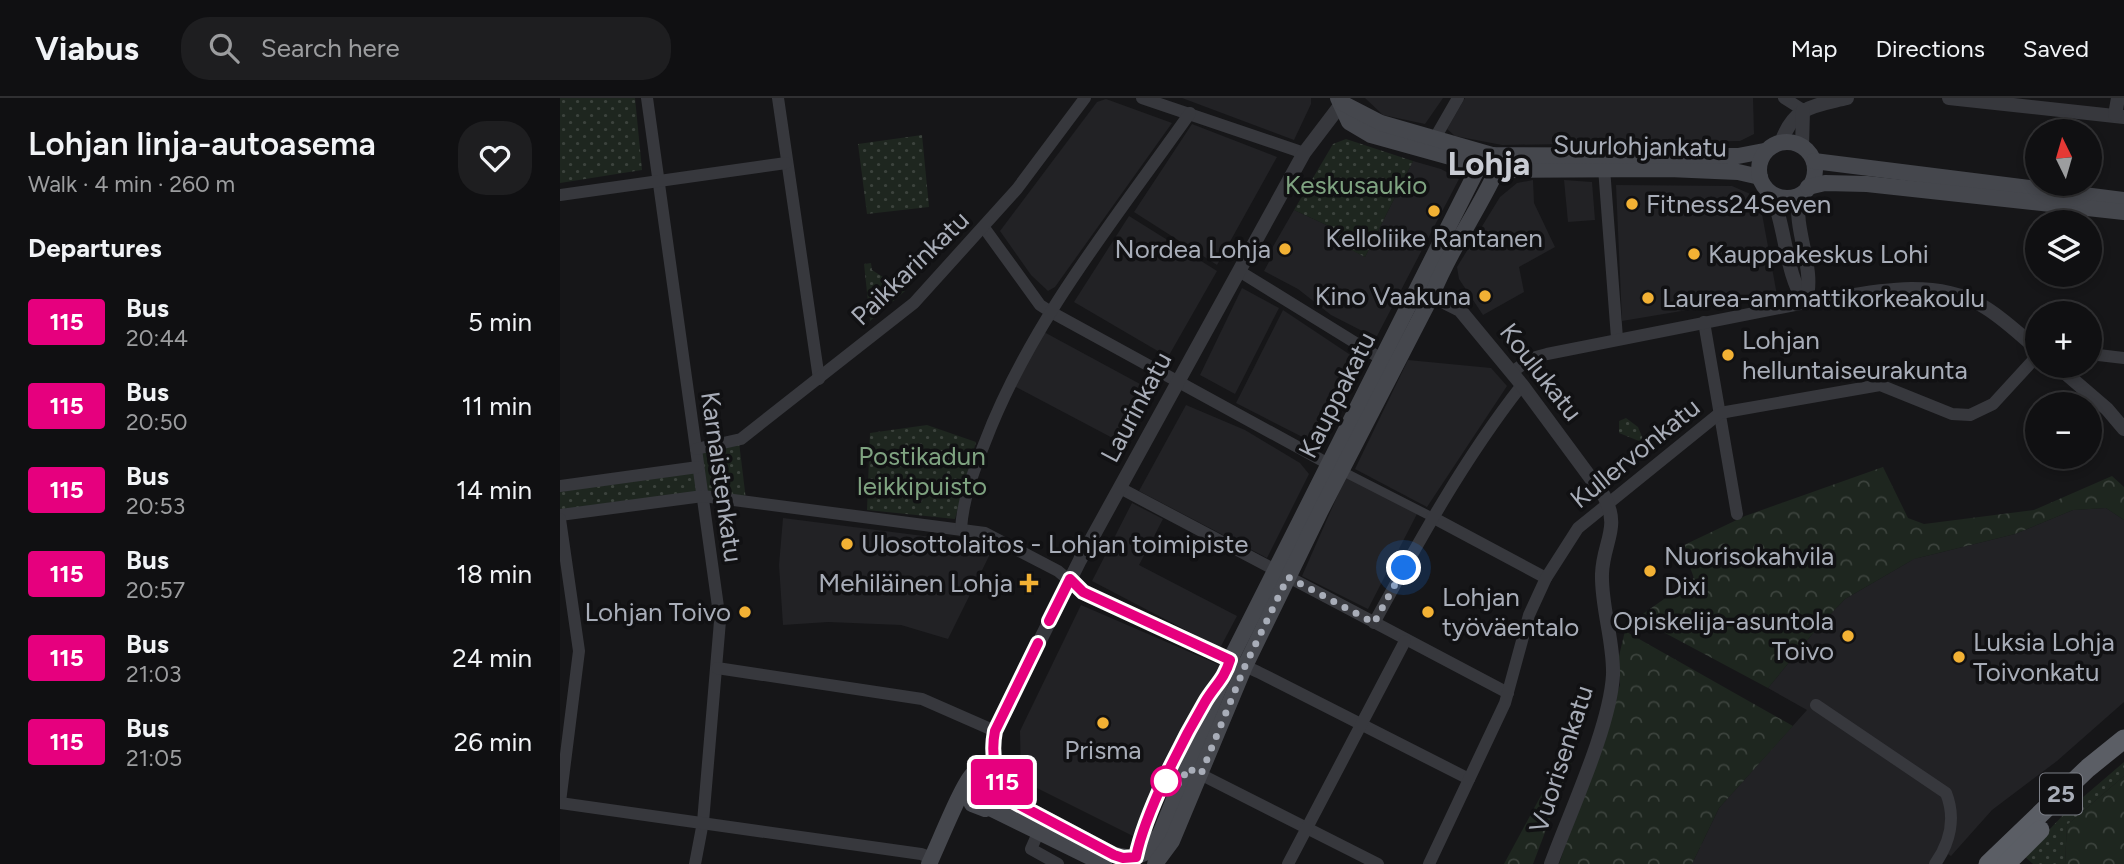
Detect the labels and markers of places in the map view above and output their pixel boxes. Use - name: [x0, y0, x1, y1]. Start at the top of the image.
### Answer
- place label: Fitness24Seven: [1646, 188, 1831, 220]
- marker: Fitness24Seven: [1624, 196, 1640, 212]
- marker: Kelloliike Rantanen: [1426, 203, 1442, 219]
- place label: Kelloliike Rantanen: [1325, 222, 1543, 254]
- place label: Nordea Lohja: [1115, 233, 1271, 265]
- place label: Kauppakeskus Lohi: [1708, 238, 1929, 270]
- marker: Nordea Lohja: [1277, 241, 1293, 257]
- marker: Kauppakeskus Lohi: [1686, 246, 1702, 262]
- place label: Kino Vaakuna: [1315, 280, 1471, 312]
- place label: Laurea-ammattikorkeakoulu: [1662, 282, 1985, 314]
- marker: Kino Vaakuna: [1477, 288, 1493, 304]
- marker: Laurea-ammattikorkeakoulu: [1640, 290, 1656, 306]
- place label: Lohjan helluntaiseurakunta: [1742, 324, 1968, 386]
- marker: Lohjan helluntaiseurakunta: [1720, 347, 1736, 363]
- place label: Ulosottolaitos - Lohjan toimipiste: [861, 528, 1249, 560]
- marker: Ulosottolaitos - Lohjan toimipiste: [839, 536, 855, 552]
- place label: Nuorisokahvila Dixi: [1664, 540, 1834, 602]
- marker: Nuorisokahvila Dixi: [1642, 563, 1658, 579]
- place label: Mehiläinen Lohja: [818, 567, 1013, 599]
- marker: Mehiläinen Lohja: [1019, 573, 1039, 593]
- place label: Lohjan työväentalo: [1442, 581, 1579, 643]
- place label: Lohjan Toivo: [585, 596, 731, 628]
- marker: Lohjan Toivo: [737, 604, 753, 620]
- marker: Lohjan työväentalo: [1420, 604, 1436, 620]
- place label: Opiskelija-asuntola Toivo: [1613, 605, 1834, 667]
- place label: Luksia Lohja Toivonkatu: [1973, 626, 2115, 688]
- marker: Opiskelija-asuntola Toivo: [1840, 628, 1856, 644]
- marker: Luksia Lohja Toivonkatu: [1951, 649, 1967, 665]
- marker: Prisma: [1095, 715, 1111, 731]
- place label: Prisma: [1064, 734, 1142, 766]
- unlabelled marker: [1151, 766, 1181, 796]

